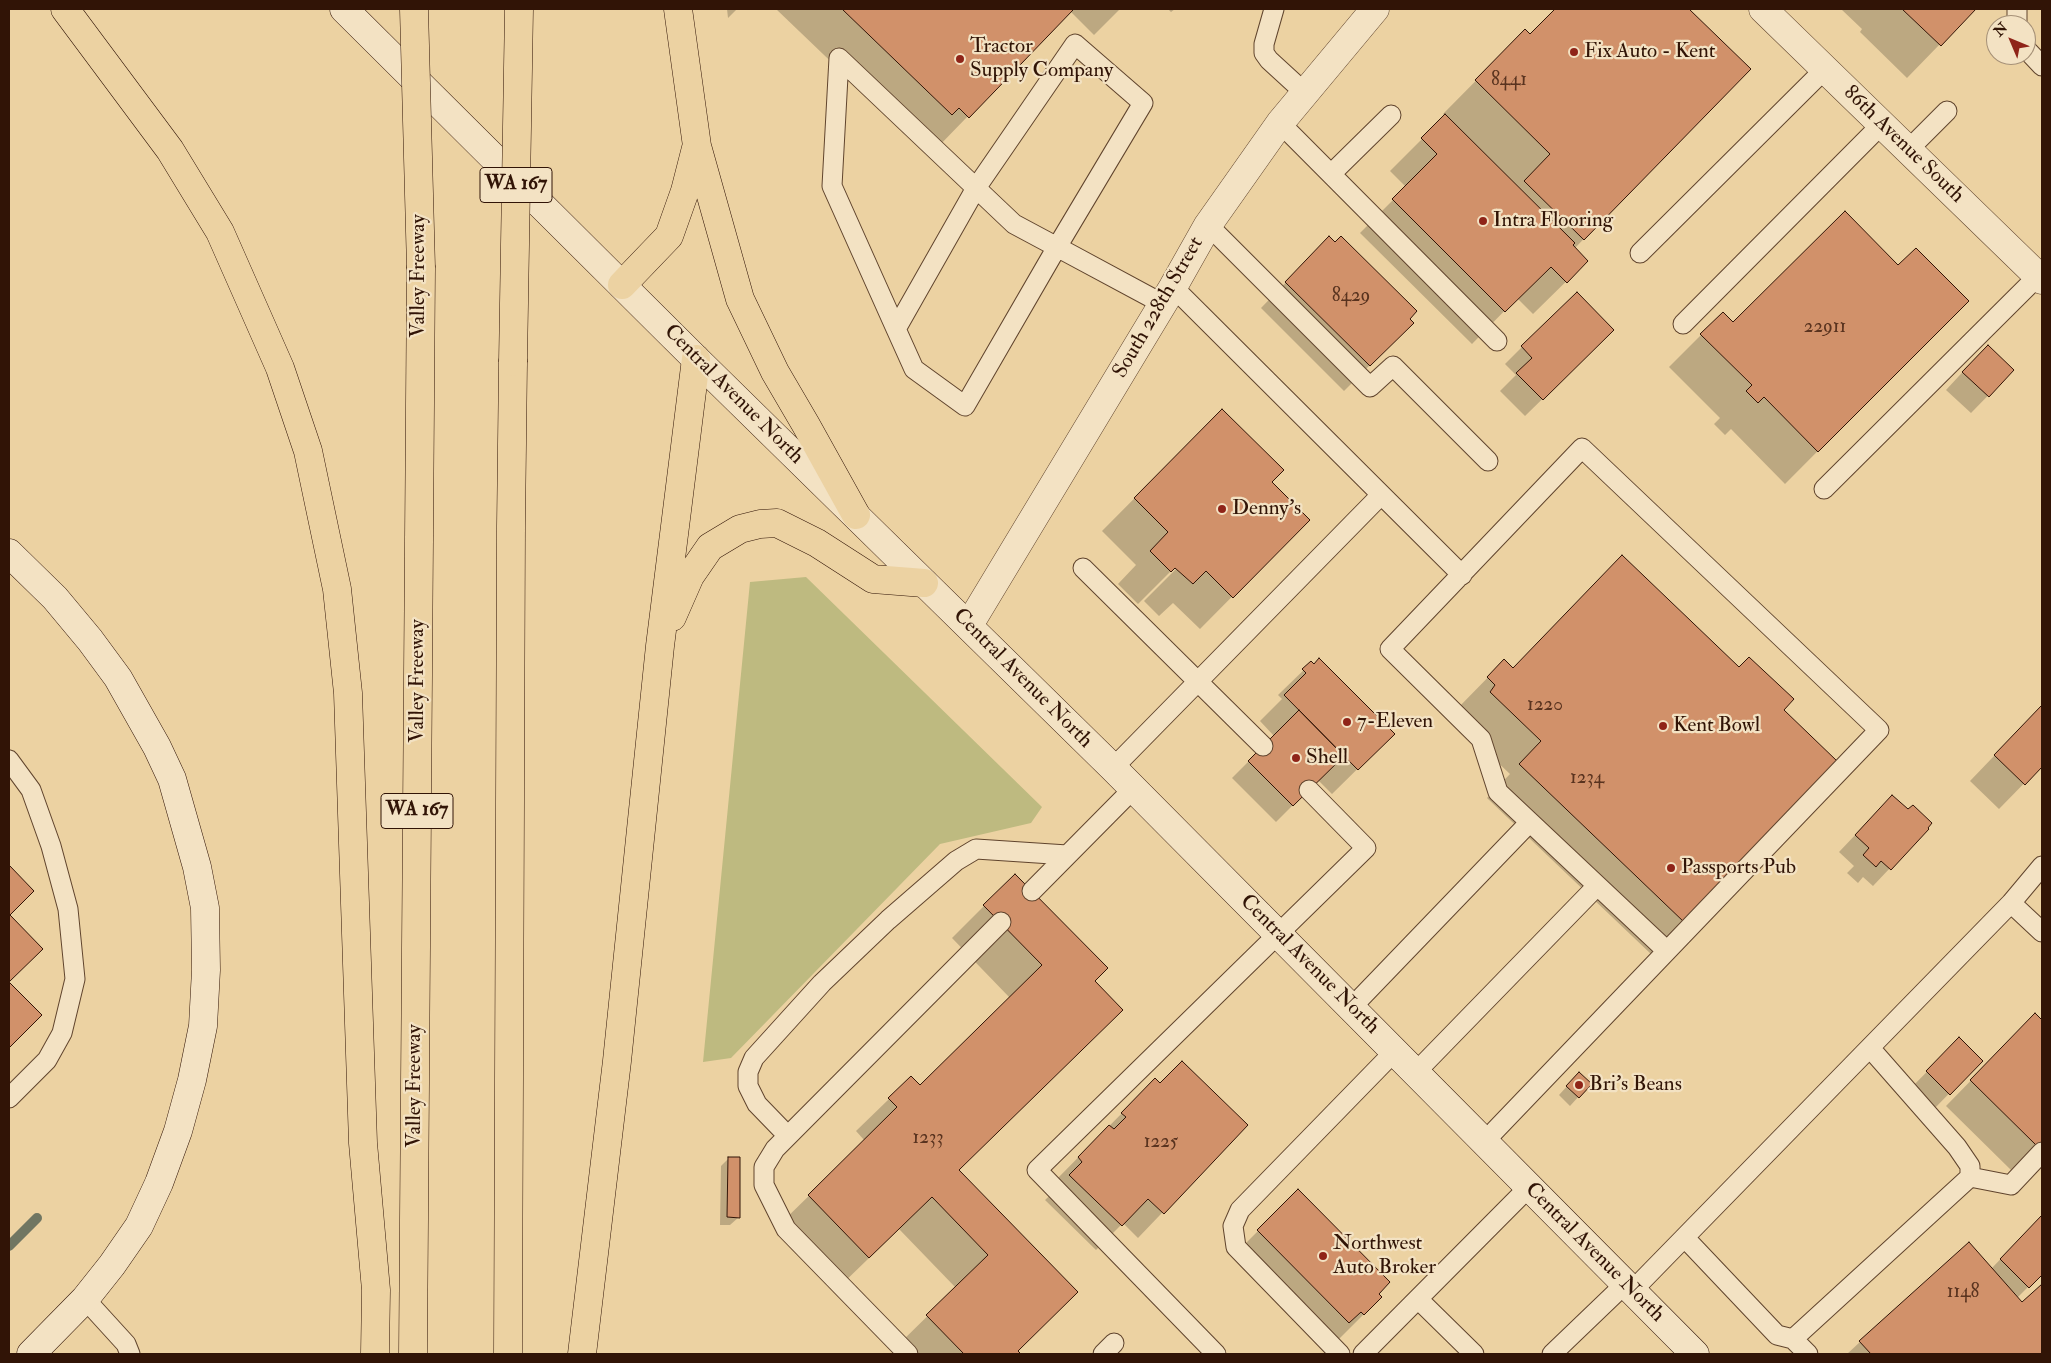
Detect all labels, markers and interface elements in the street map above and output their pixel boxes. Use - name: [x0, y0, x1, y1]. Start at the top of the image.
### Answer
- north arrow: [1986, 15, 2036, 65]
- text: N: [1990, 19, 2011, 40]
- place label: Tractor Supply Company: [970, 34, 1113, 84]
- place label: Fix Auto - Kent: [1584, 39, 1716, 65]
- marker: Fix Auto - Kent: [1568, 46, 1580, 58]
- marker: Tractor Supply Company: [954, 53, 966, 65]
- house number: 8441: [1491, 70, 1527, 92]
- street label: 86th Avenue South: [1837, 81, 1969, 209]
- road number: WA 167: [480, 168, 552, 202]
- place label: Intra Flooring: [1493, 208, 1613, 234]
- street label: Valley Freeway: [406, 214, 432, 338]
- marker: Intra Flooring: [1477, 215, 1489, 227]
- street label: South 228th Street: [1108, 233, 1210, 383]
- house number: 8429: [1332, 286, 1370, 308]
- house number: 22911: [1804, 317, 1846, 339]
- street label: Central Avenue North: [658, 320, 808, 470]
- place label: Denny's: [1232, 496, 1301, 522]
- marker: Denny's: [1216, 503, 1228, 515]
- street label: Central Avenue North: [947, 604, 1097, 754]
- street label: Valley Freeway: [405, 619, 431, 743]
- house number: 1220: [1527, 695, 1563, 717]
- place label: 7-Eleven: [1357, 709, 1433, 735]
- place label: Kent Bowl: [1673, 713, 1760, 739]
- marker: 7-Eleven: [1341, 716, 1353, 728]
- marker: Kent Bowl: [1657, 720, 1669, 732]
- place label: Shell: [1306, 745, 1348, 771]
- marker: Shell: [1290, 752, 1302, 764]
- house number: 1234: [1570, 768, 1604, 790]
- road number: WA 167: [381, 794, 453, 828]
- place label: Passports Pub: [1681, 855, 1796, 881]
- marker: Passports Pub: [1665, 862, 1677, 874]
- street label: Central Avenue North: [1234, 890, 1384, 1040]
- street label: Valley Freeway: [402, 1024, 428, 1148]
- place label: Bri's Beans: [1589, 1072, 1682, 1098]
- marker: Bri's Beans: [1573, 1079, 1585, 1091]
- house number: 1233: [913, 1128, 943, 1150]
- house number: 1225: [1144, 1132, 1178, 1154]
- street label: Central Avenue North: [1519, 1178, 1669, 1328]
- place label: Northwest Auto Broker: [1333, 1231, 1436, 1281]
- marker: Northwest Auto Broker: [1317, 1250, 1329, 1262]
- house number: 1148: [1947, 1282, 1979, 1304]

